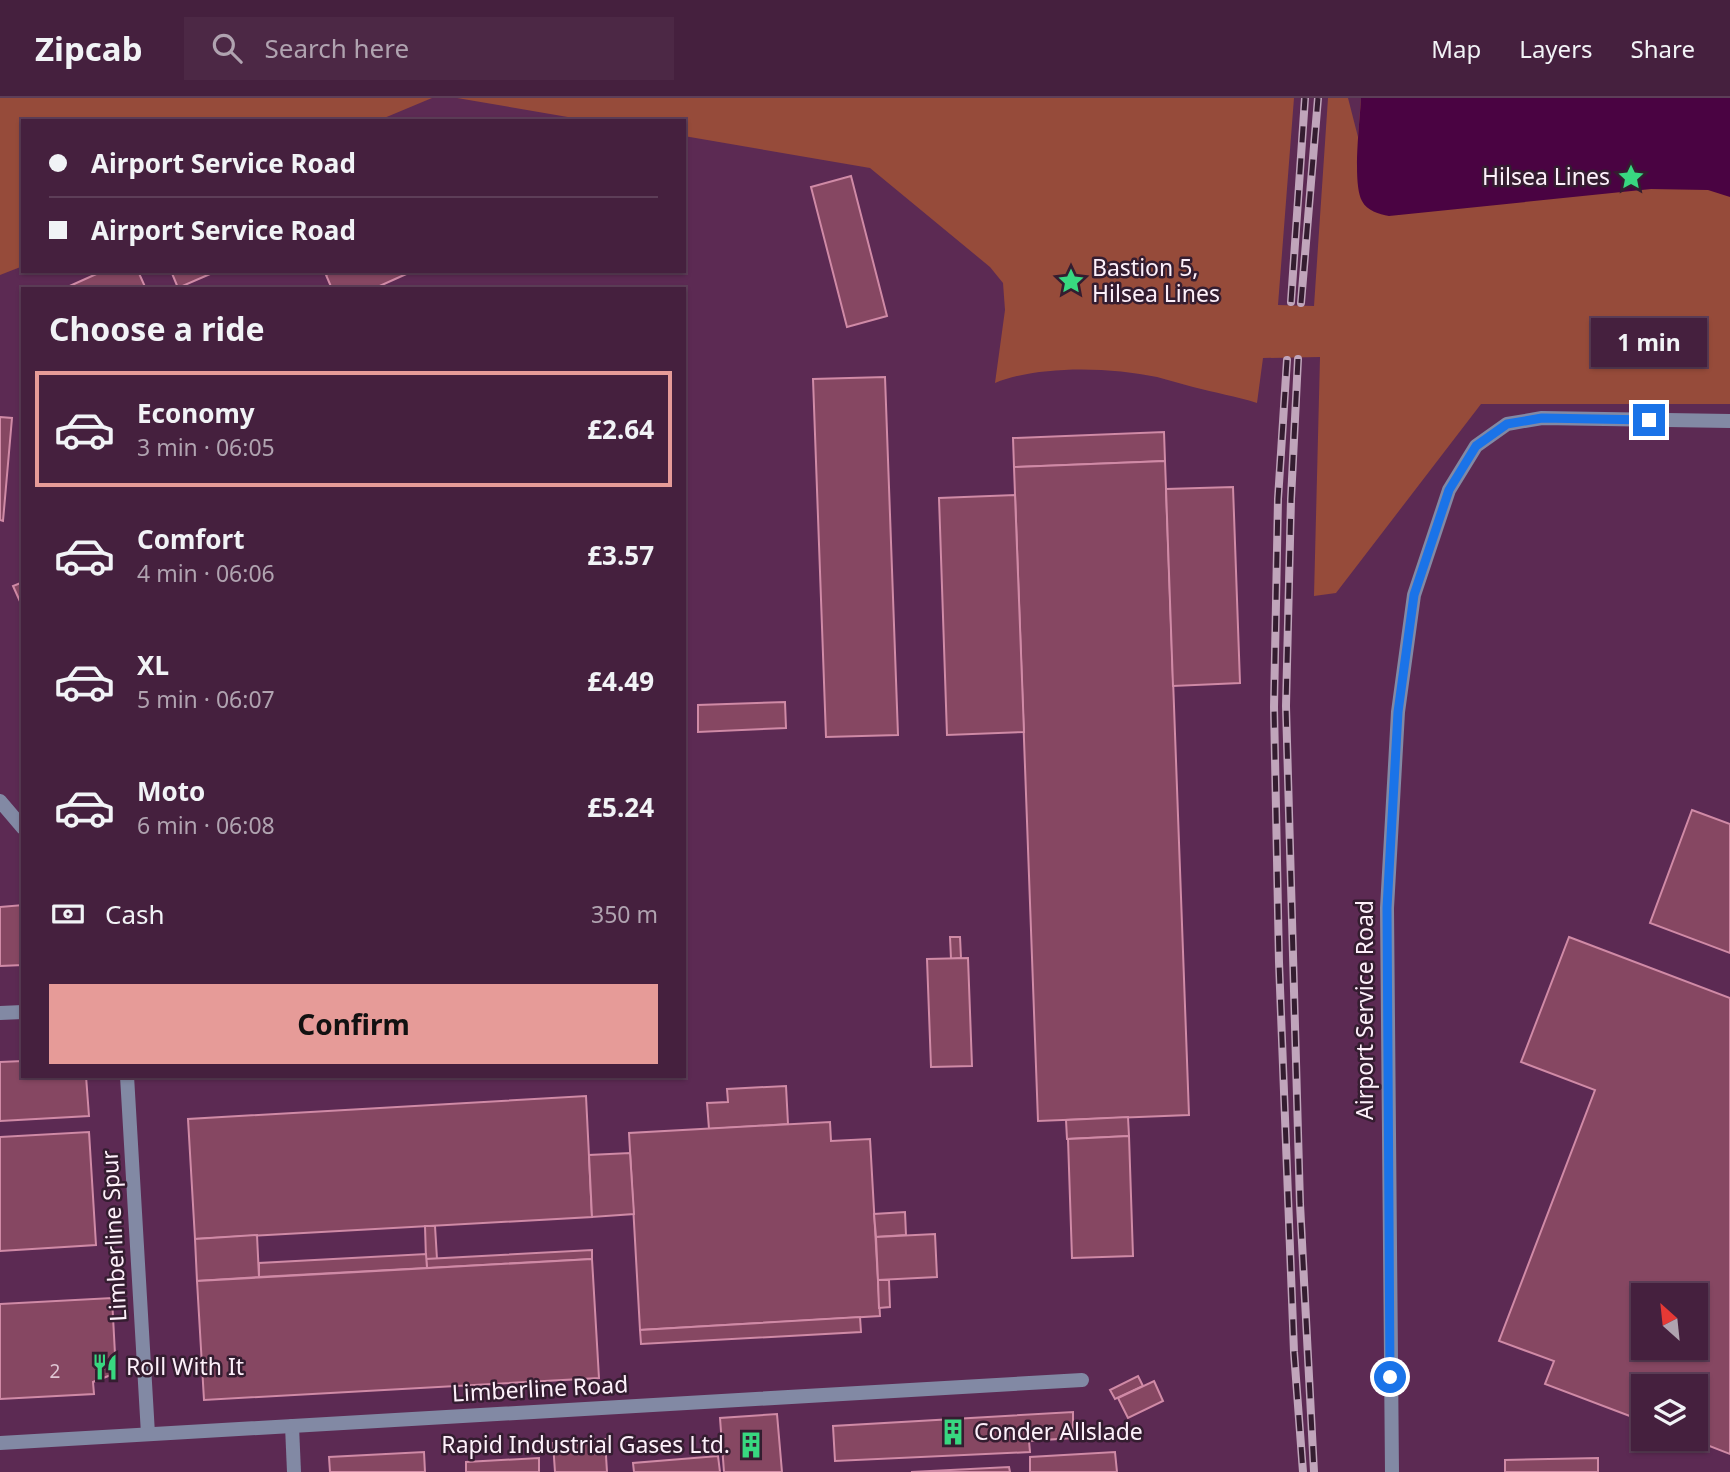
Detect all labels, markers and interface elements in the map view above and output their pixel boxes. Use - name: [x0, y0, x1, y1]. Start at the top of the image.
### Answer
- search box: [184, 17, 674, 80]
- text: Zipcab: [35, 26, 142, 71]
- icon: search: [208, 29, 246, 67]
- text: Search here: [264, 30, 409, 66]
- text: Map: [1431, 32, 1481, 65]
- text: Layers: [1519, 32, 1593, 65]
- text: Share: [1631, 32, 1695, 65]
- text: Airport Service Road: [91, 145, 356, 181]
- place label: Hilsea Lines: [1482, 160, 1610, 192]
- place icon: Hilsea Lines: [1616, 162, 1646, 192]
- text: Airport Service Road: [91, 212, 356, 248]
- place label: Bastion 5, Hilsea Lines: [1092, 251, 1220, 309]
- place icon: Bastion 5, Hilsea Lines: [1056, 266, 1086, 296]
- text: Choose a ride: [49, 307, 265, 350]
- callout: 1 min: [1591, 318, 1707, 368]
- text: 1 min: [1617, 326, 1681, 358]
- text: Economy: [137, 395, 255, 431]
- icon: car: [53, 398, 116, 461]
- route end: [1633, 404, 1665, 436]
- text: £2.64: [587, 411, 654, 447]
- text: 3 min · 06:05: [137, 431, 275, 463]
- text: Comfort: [137, 521, 245, 557]
- icon: car: [53, 524, 116, 587]
- text: £3.57: [587, 537, 654, 573]
- text: 4 min · 06:06: [137, 557, 275, 589]
- text: XL: [137, 647, 169, 683]
- icon: car: [53, 650, 116, 713]
- text: £4.49: [587, 663, 654, 699]
- text: 5 min · 06:07: [137, 683, 275, 715]
- text: Moto: [137, 773, 205, 809]
- icon: car: [53, 776, 116, 839]
- text: £5.24: [587, 789, 654, 825]
- text: 6 min · 06:08: [137, 809, 275, 841]
- icon: cash: [49, 895, 87, 933]
- text: Cash: [105, 896, 165, 932]
- text: 350 m: [591, 898, 658, 930]
- street label: Airport Service Road: [1348, 900, 1380, 1120]
- button: Confirm: [49, 984, 658, 1064]
- street label: Limberline Spur: [93, 1149, 133, 1323]
- north arrow: [1631, 1283, 1708, 1360]
- map controls: [1631, 1283, 1708, 1451]
- place label: Roll With It: [126, 1350, 244, 1382]
- restaurant icon: Roll With It: [90, 1352, 120, 1382]
- house number: 2: [50, 1358, 60, 1384]
- route start: [1374, 1361, 1406, 1393]
- street label: Limberline Road: [451, 1367, 629, 1409]
- button: layers: [1631, 1374, 1708, 1451]
- place label: Conder Allslade: [974, 1415, 1143, 1447]
- building icon: Conder Allslade: [938, 1417, 968, 1447]
- place label: Rapid Industrial Gases Ltd.: [441, 1428, 730, 1460]
- building icon: Rapid Industrial Gases Ltd.: [736, 1430, 766, 1460]

